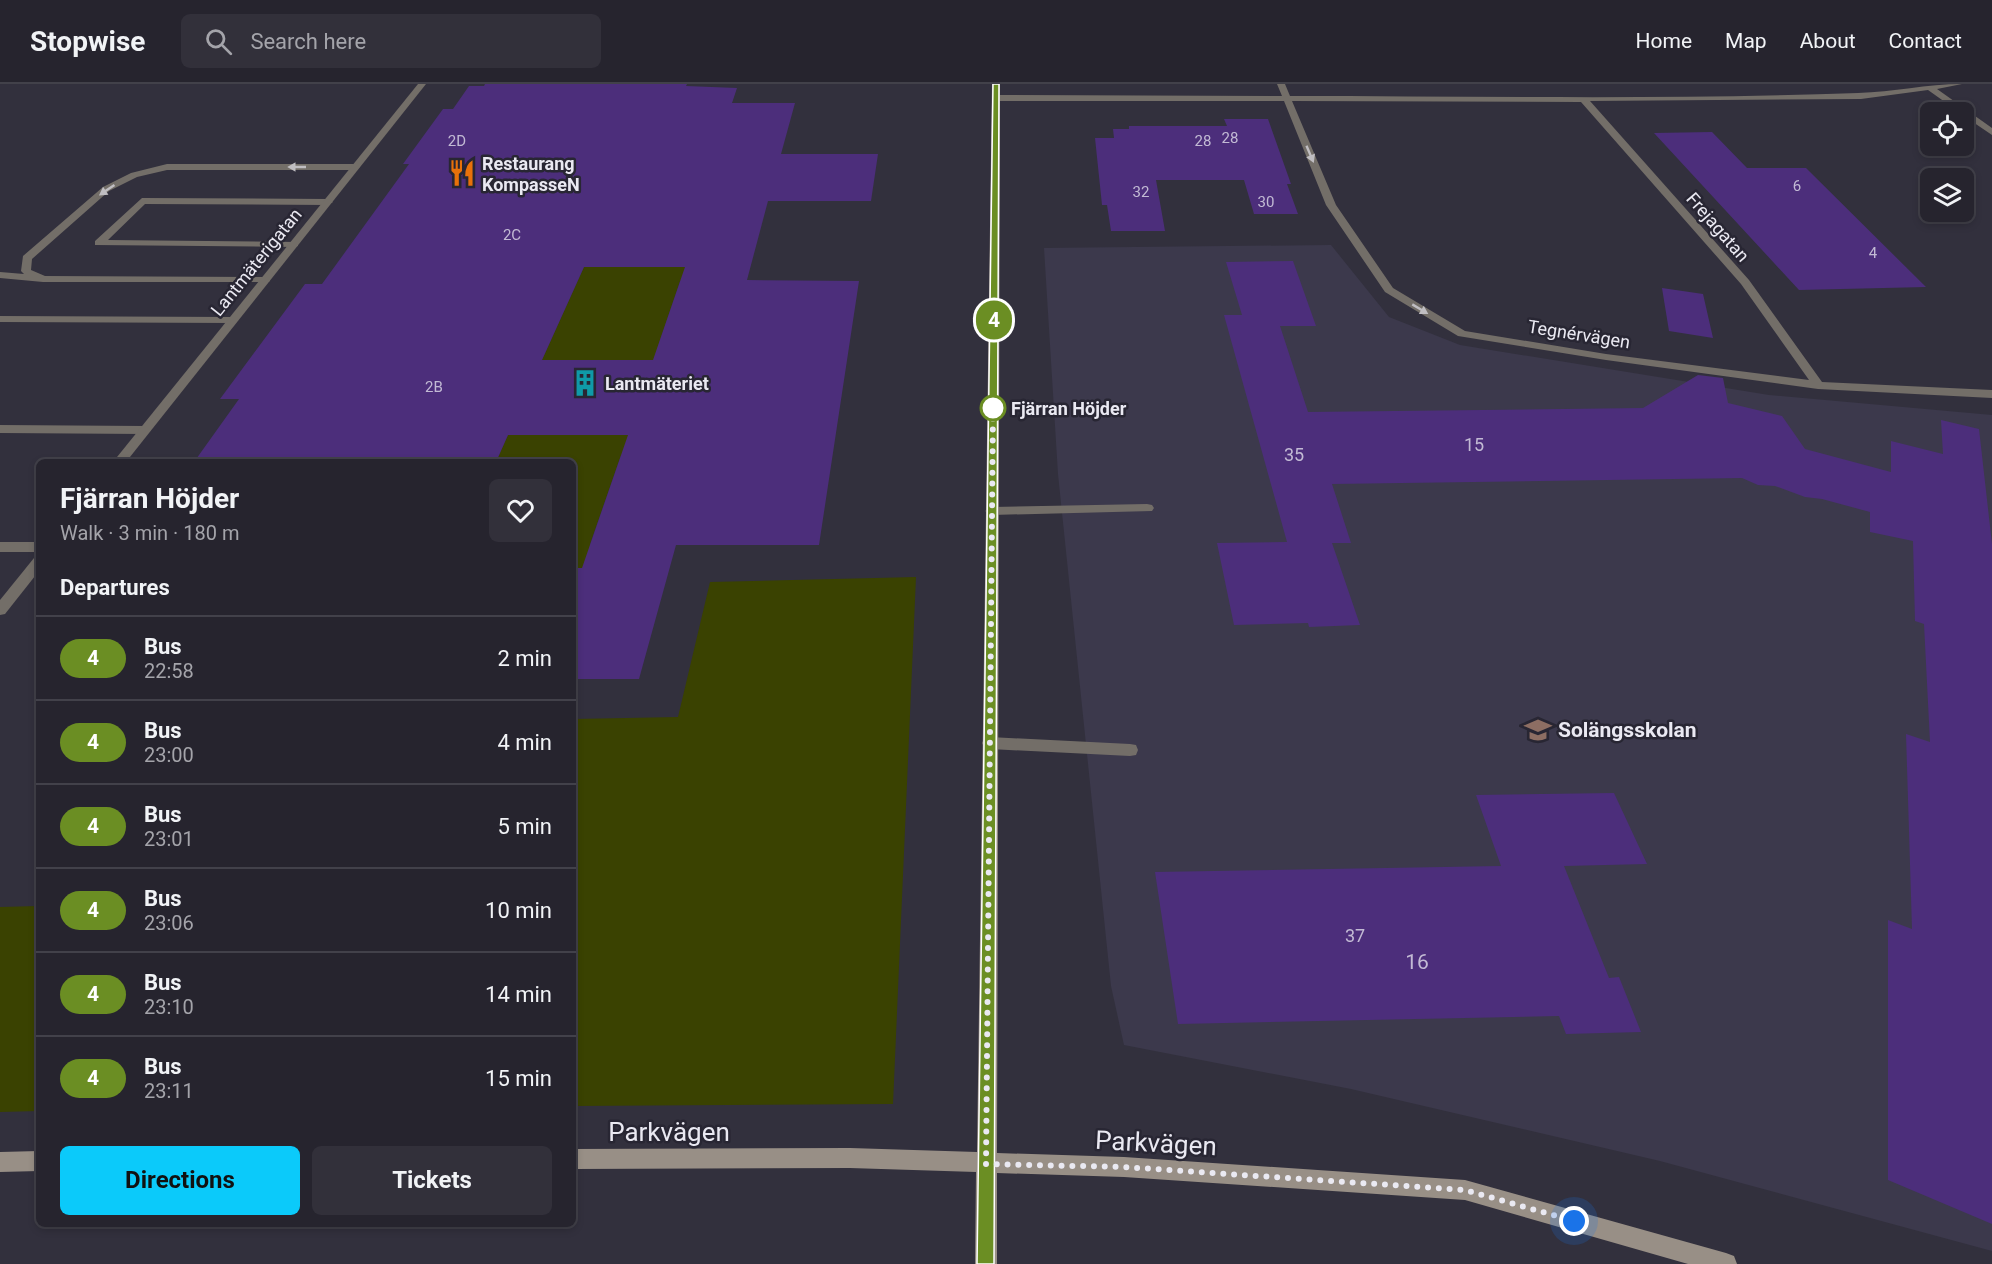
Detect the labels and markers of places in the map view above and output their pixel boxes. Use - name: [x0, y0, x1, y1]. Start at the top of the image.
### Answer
- place label: Restaurang KompasseN: [482, 153, 580, 195]
- restaurant icon: Restaurang KompasseN: [447, 158, 477, 188]
- building icon: Lantmäteriet: [570, 368, 600, 398]
- place label: Lantmäteriet: [605, 373, 709, 394]
- marker: Fjärran Höjder: [980, 395, 1006, 421]
- place label: Fjärran Höjder: [1011, 398, 1127, 419]
- school or university icon: Solängsskolan: [1523, 715, 1553, 745]
- place label: Solängsskolan: [1558, 718, 1697, 742]

